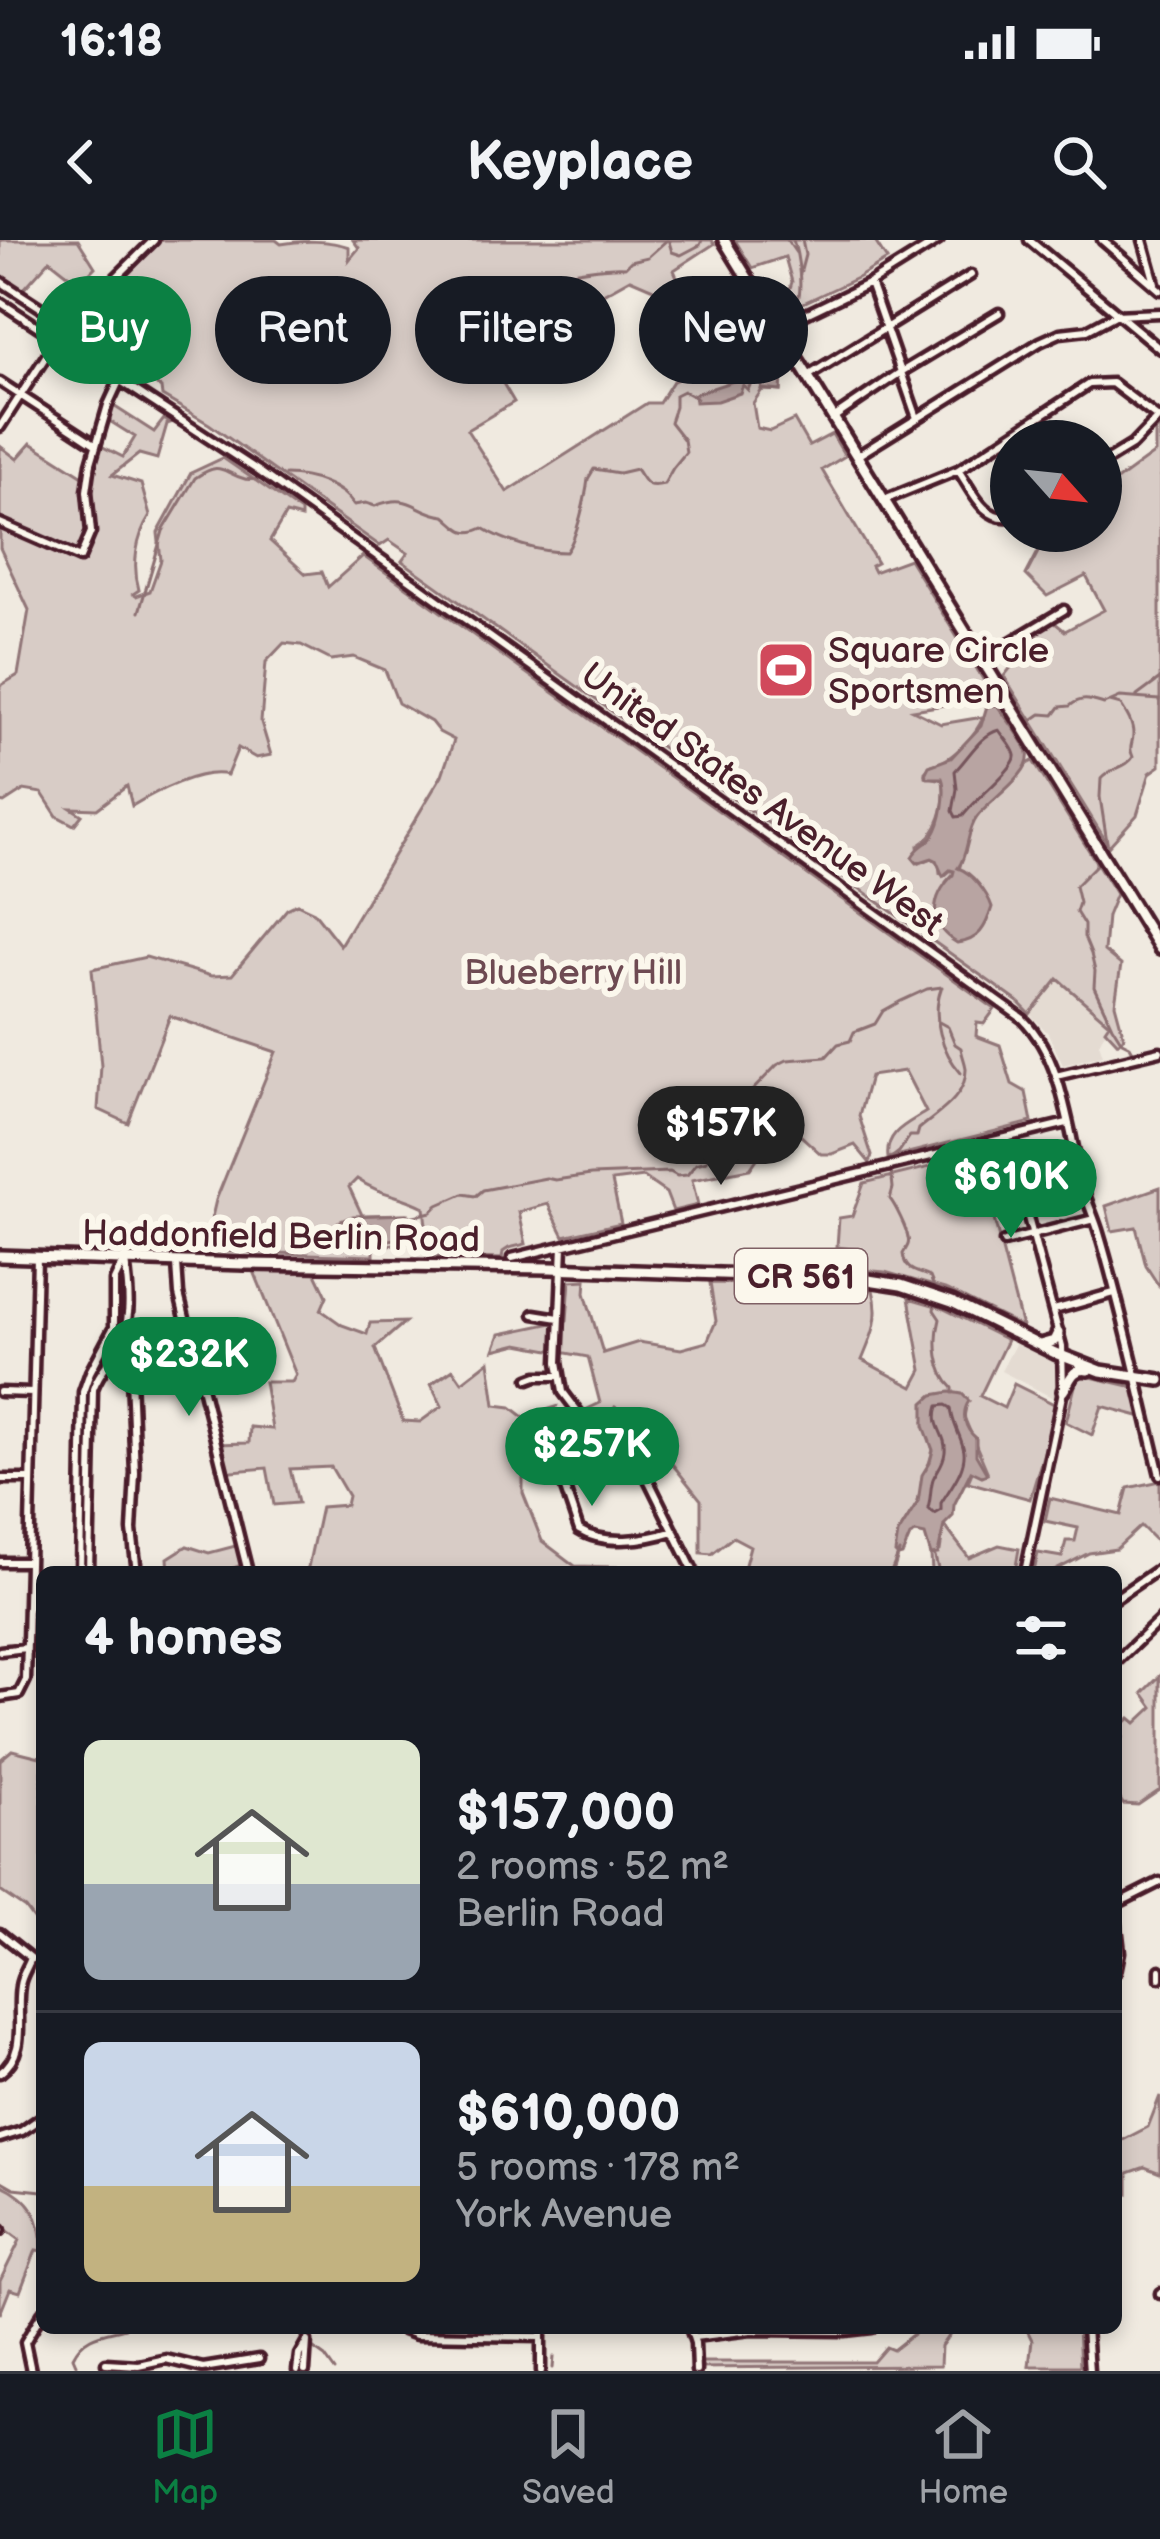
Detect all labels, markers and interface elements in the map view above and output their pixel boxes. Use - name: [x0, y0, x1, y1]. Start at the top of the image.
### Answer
- text: 16:18: [60, 15, 163, 70]
- icon: back: [48, 129, 114, 195]
- icon: search: [1046, 129, 1112, 195]
- text: Keyplace: [467, 130, 693, 195]
- chip: Buy: [36, 276, 191, 384]
- chip: Rent: [215, 276, 391, 384]
- chip: Filters: [415, 276, 615, 384]
- chip: New: [639, 276, 808, 384]
- north arrow: [990, 420, 1122, 552]
- map controls: [990, 420, 1122, 552]
- place label: Square Circle Sportsmen: [828, 630, 1049, 714]
- sports icon: Square Circle Sportsmen: [755, 639, 817, 701]
- street label: United States Avenue West: [572, 654, 951, 946]
- park label: Blueberry Hill: [464, 952, 682, 995]
- pin: $157K: [637, 1086, 805, 1188]
- text: $157K: [665, 1101, 777, 1148]
- pin: $610K: [927, 1139, 1095, 1241]
- text: $610K: [953, 1154, 1069, 1201]
- street label: Haddonfield Berlin Road: [82, 1213, 480, 1262]
- road number: CR 561: [735, 1249, 867, 1303]
- pin: $232K: [105, 1317, 273, 1419]
- text: $232K: [129, 1332, 249, 1379]
- pin: $257K: [508, 1407, 676, 1509]
- text: $257K: [532, 1422, 652, 1469]
- icon: filters: [1008, 1605, 1074, 1671]
- text: 4 homes: [84, 1608, 283, 1669]
- text: $157,000: [456, 1783, 675, 1844]
- icon: home: [180, 1788, 324, 1932]
- text: 2 rooms · 52 m²: [456, 1844, 729, 1891]
- text: Berlin Road: [456, 1891, 665, 1938]
- text: $610,000: [456, 2084, 680, 2145]
- icon: home: [180, 2090, 324, 2234]
- text: 5 rooms · 178 m²: [456, 2145, 740, 2192]
- text: York Avenue: [456, 2192, 672, 2239]
- tab: Map: [152, 2401, 218, 2513]
- tab: Saved: [522, 2401, 615, 2513]
- tab: Home: [918, 2401, 1008, 2513]

